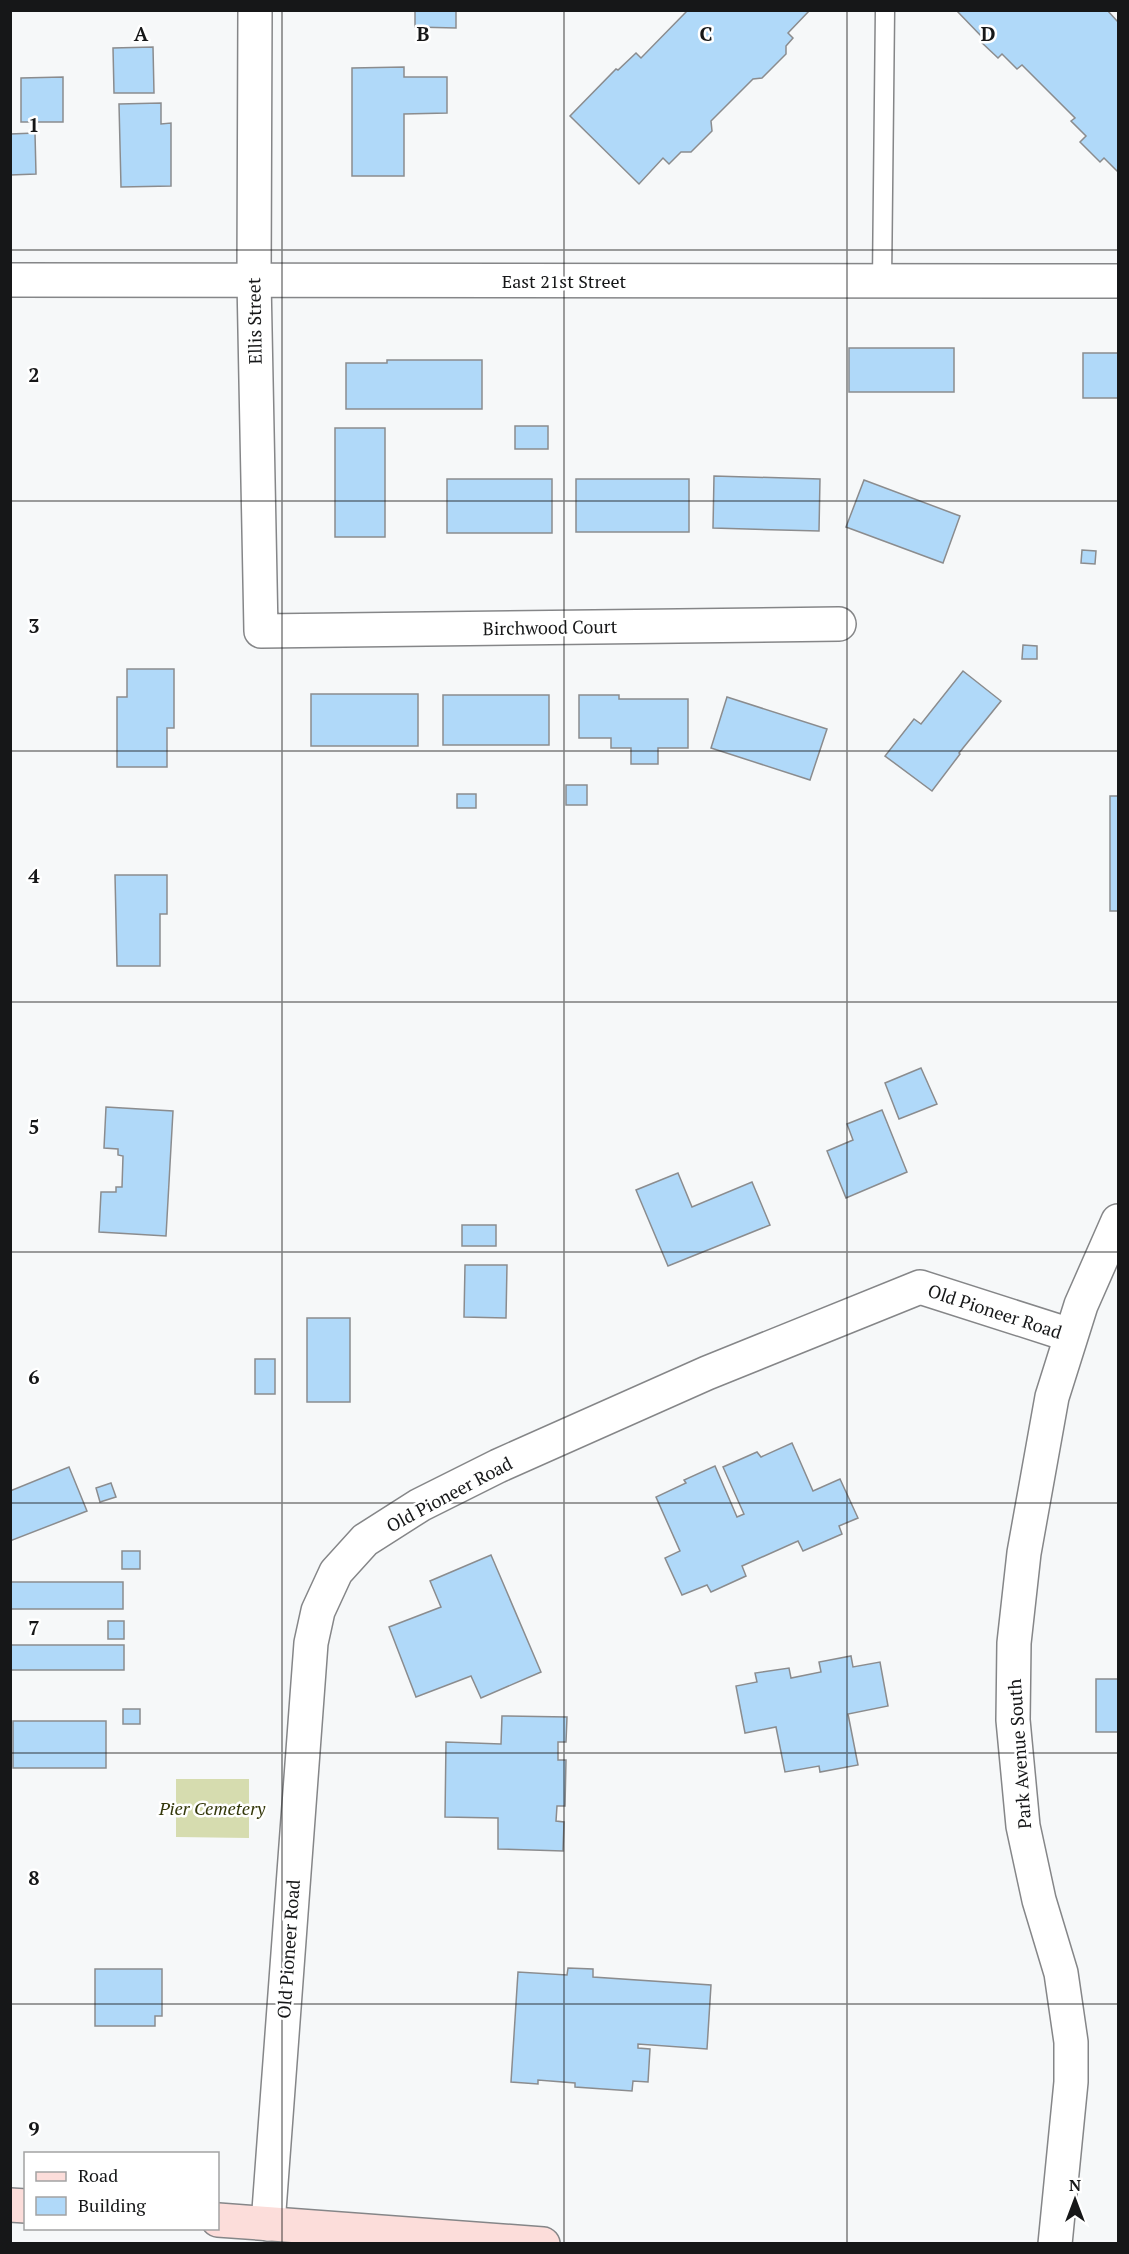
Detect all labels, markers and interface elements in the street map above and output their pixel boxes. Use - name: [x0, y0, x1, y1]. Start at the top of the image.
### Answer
- text: A: [134, 20, 149, 47]
- text: B: [417, 20, 430, 47]
- text: C: [699, 20, 713, 47]
- text: D: [981, 20, 995, 47]
- text: 1: [28, 111, 40, 138]
- street label: East 21st Street: [502, 269, 627, 293]
- street label: Ellis Street: [241, 277, 267, 365]
- text: 2: [28, 361, 40, 388]
- text: 3: [28, 612, 40, 639]
- street label: Birchwood Court: [483, 614, 618, 640]
- text: 4: [28, 862, 40, 889]
- text: 5: [28, 1113, 40, 1140]
- street label: Old Pioneer Road: [925, 1278, 1065, 1344]
- text: 6: [28, 1363, 40, 1390]
- street label: Old Pioneer Road: [382, 1451, 516, 1537]
- text: 7: [28, 1614, 40, 1641]
- street label: Park Avenue South: [1002, 1678, 1036, 1830]
- park label: Pier Cemetery: [158, 1796, 266, 1820]
- text: 8: [28, 1864, 40, 1891]
- street label: Old Pioneer Road: [271, 1879, 305, 2019]
- text: 9: [28, 2115, 40, 2142]
- legend: [24, 2152, 219, 2230]
- text: Road: [78, 2163, 118, 2187]
- north arrow: [1045, 2170, 1105, 2230]
- text: N: [1069, 2174, 1081, 2196]
- text: Building: [78, 2193, 146, 2217]

